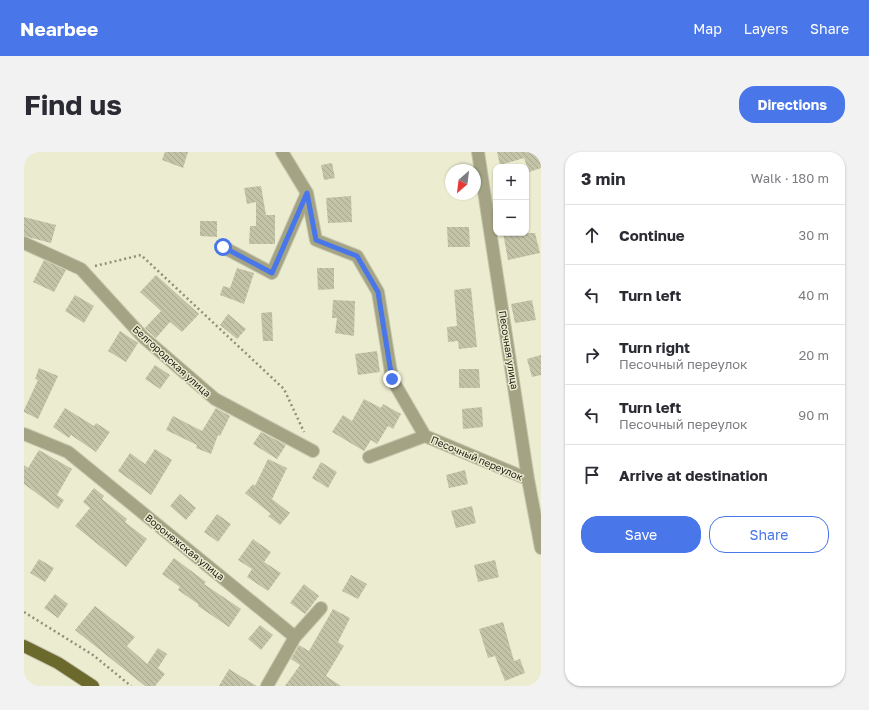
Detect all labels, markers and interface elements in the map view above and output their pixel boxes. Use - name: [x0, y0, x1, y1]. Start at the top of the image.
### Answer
- text: Nearbee: [20, 17, 98, 40]
- text: Map: [693, 20, 722, 37]
- text: Layers: [744, 20, 788, 37]
- text: Share: [810, 20, 849, 37]
- button: Directions: [739, 86, 845, 123]
- text: Find us: [24, 88, 122, 121]
- north arrow: [445, 164, 481, 200]
- map controls: [493, 164, 529, 236]
- button: +: [493, 164, 529, 200]
- text: 3 min: [581, 168, 625, 189]
- text: Walk · 180 m: [751, 170, 829, 186]
- button: −: [493, 200, 529, 236]
- icon: ahead: [581, 224, 603, 246]
- text: Continue: [619, 226, 685, 244]
- text: 30 m: [799, 227, 829, 243]
- route start: [214, 238, 232, 256]
- icon: left: [581, 284, 603, 306]
- text: Turn left: [619, 286, 681, 304]
- text: 40 m: [798, 287, 829, 303]
- street label: Песочная улица: [497, 310, 521, 390]
- street label: Белгородская улица: [130, 323, 214, 399]
- text: Turn right: [619, 338, 690, 356]
- icon: right: [581, 344, 603, 366]
- text: 20 m: [799, 347, 829, 363]
- text: Песочный переулок: [619, 356, 748, 372]
- route end: [383, 370, 401, 388]
- text: Turn left: [619, 398, 681, 416]
- icon: left: [581, 404, 603, 426]
- text: 90 m: [798, 407, 829, 423]
- text: Песочный переулок: [619, 416, 748, 432]
- street label: Песочный переулок: [429, 433, 525, 483]
- icon: arrive: [581, 464, 603, 486]
- text: Arrive at destination: [619, 466, 768, 484]
- street label: Воронежская улица: [143, 511, 227, 583]
- button: Save: [581, 516, 701, 553]
- button: Share: [709, 516, 829, 553]

